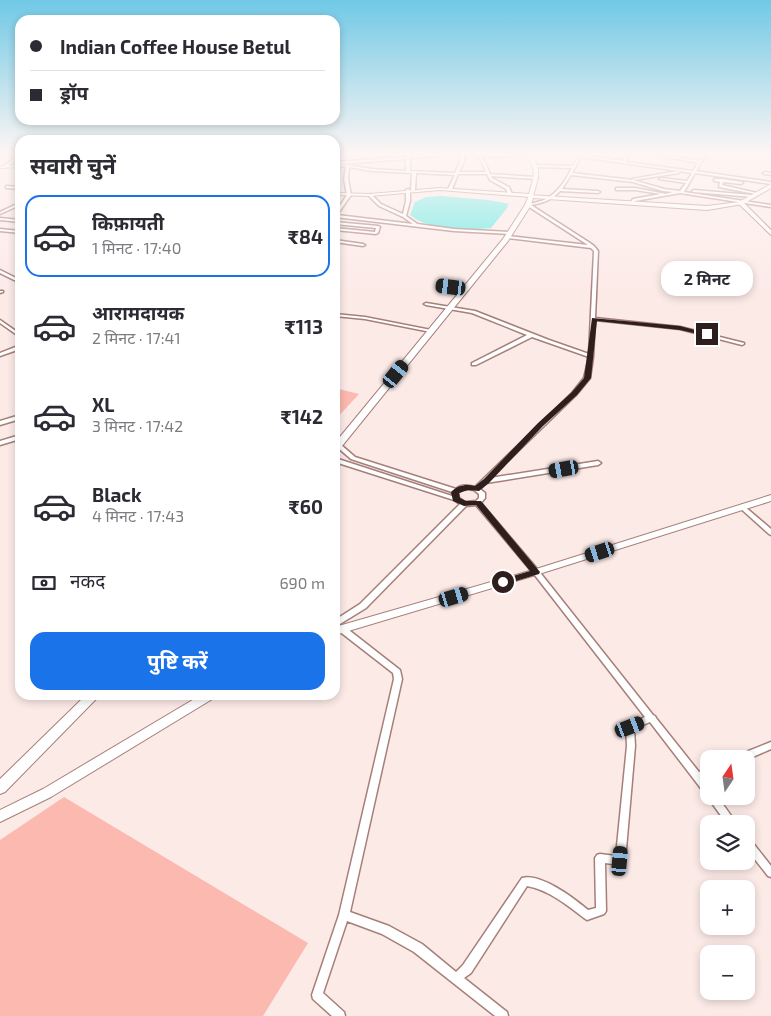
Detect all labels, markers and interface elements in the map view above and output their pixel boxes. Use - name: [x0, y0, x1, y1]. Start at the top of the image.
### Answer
- text: Indian Coffee House Betul: [60, 35, 291, 58]
- text: ड्रॉप: [60, 81, 88, 104]
- text: सवारी चुनें: [30, 152, 116, 178]
- text: किफ़ायती: [92, 211, 164, 234]
- icon: car: [32, 214, 77, 259]
- text: ₹84: [288, 225, 323, 248]
- text: 1 मिनट · 17:40: [92, 238, 181, 257]
- callout: 2 मिनट: [661, 262, 753, 296]
- text: 2 मिनट: [684, 269, 730, 288]
- car: [435, 278, 466, 296]
- text: आरामदायक: [92, 301, 184, 324]
- icon: car: [32, 304, 77, 349]
- text: ₹113: [285, 315, 323, 338]
- route end: [696, 323, 718, 345]
- text: 2 मिनट · 17:41: [92, 328, 181, 347]
- car: [380, 358, 411, 390]
- text: XL: [92, 393, 114, 416]
- icon: car: [32, 394, 77, 439]
- text: ₹142: [280, 405, 323, 428]
- text: 3 मिनट · 17:42: [92, 416, 183, 435]
- car: [547, 459, 580, 479]
- text: Black: [92, 483, 142, 506]
- icon: car: [32, 484, 77, 529]
- text: ₹60: [289, 495, 323, 518]
- text: 4 मिनट · 17:43: [92, 506, 184, 525]
- car: [583, 540, 616, 564]
- icon: cash: [30, 569, 58, 597]
- text: नकद: [70, 569, 105, 592]
- route start: [492, 571, 514, 593]
- text: 690 m: [279, 573, 325, 592]
- car: [437, 585, 470, 609]
- button: पुष्टि करें: [30, 632, 325, 690]
- car: [613, 715, 646, 739]
- north arrow: [700, 750, 755, 805]
- map controls: [700, 750, 755, 1000]
- button: layers: [700, 815, 755, 870]
- car: [611, 845, 628, 877]
- button: +: [700, 880, 755, 935]
- button: −: [700, 945, 755, 1000]

